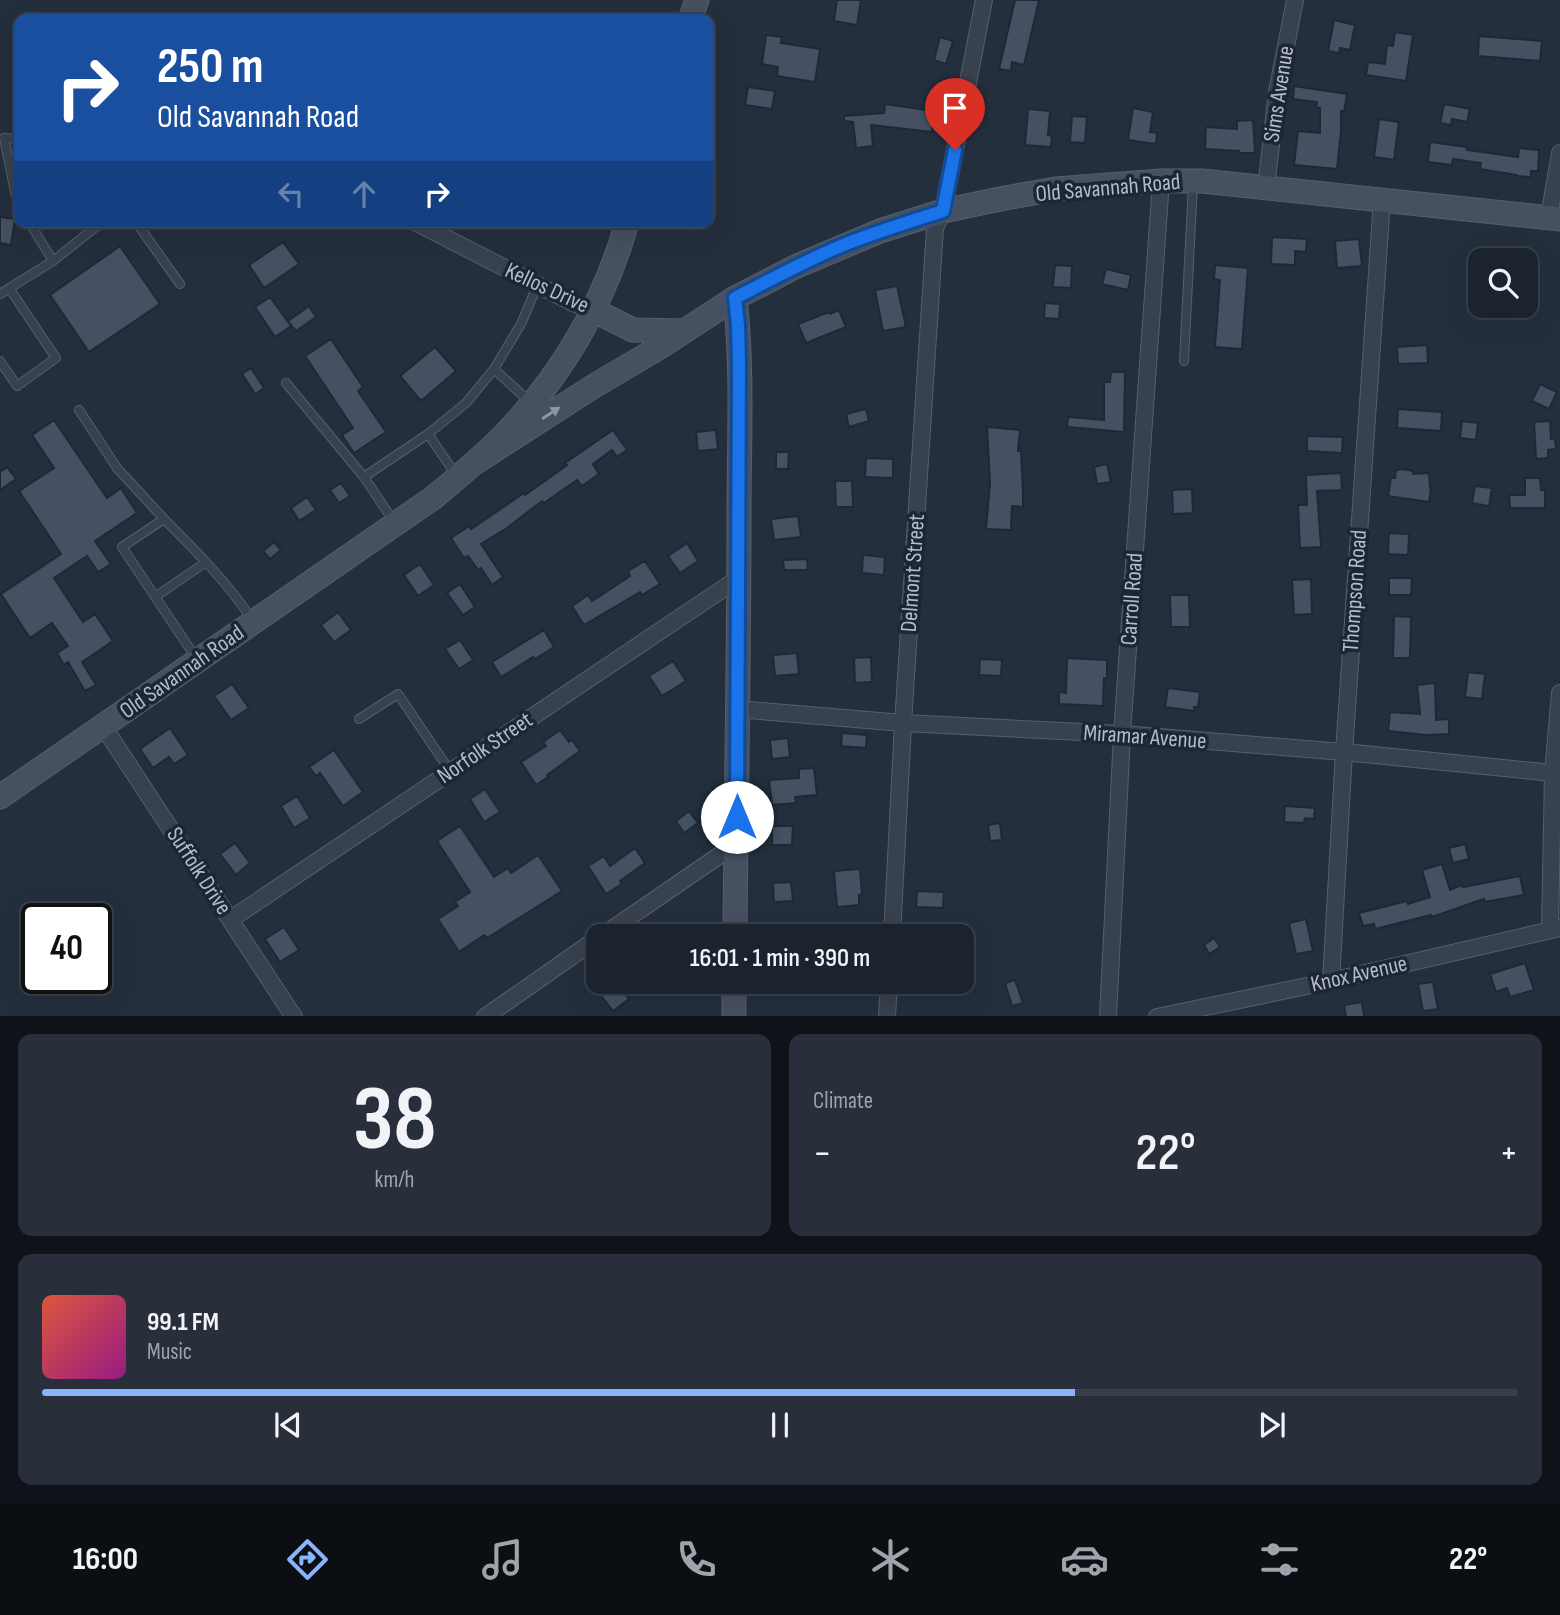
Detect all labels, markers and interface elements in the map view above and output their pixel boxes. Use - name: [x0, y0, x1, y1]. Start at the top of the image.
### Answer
- text: 250 m: [157, 38, 263, 97]
- icon: right: [42, 42, 133, 133]
- street label: Sims Avenue: [1258, 44, 1300, 144]
- pin: [925, 78, 985, 150]
- icon: arrive: [936, 89, 974, 127]
- text: Old Savannah Road: [157, 98, 359, 137]
- street label: Old Savannah Road: [1034, 168, 1182, 208]
- icon: left: [272, 175, 310, 213]
- icon: ahead: [345, 175, 383, 213]
- icon: right: [418, 175, 456, 213]
- map controls: [1468, 248, 1538, 318]
- button: search: [1468, 248, 1538, 318]
- street label: Kellos Drive: [501, 256, 593, 320]
- one-way arrow: [541, 407, 560, 420]
- street label: Delmont Street: [895, 513, 931, 633]
- street label: Thompson Road: [1337, 529, 1373, 653]
- street label: Carroll Road: [1115, 552, 1149, 646]
- street label: Old Savannah Road: [115, 619, 249, 725]
- street label: Norfolk Street: [432, 706, 538, 790]
- street label: Miramar Avenue: [1083, 719, 1207, 755]
- position arrow: [700, 780, 774, 854]
- street label: Suffolk Drive: [160, 822, 238, 920]
- speed limit sign: 40: [21, 903, 112, 994]
- text: 16:01 · 1 min · 390 m: [690, 943, 870, 974]
- street label: Knox Avenue: [1308, 949, 1410, 999]
- text: 38: [353, 1066, 436, 1175]
- text: Climate: [813, 1087, 873, 1115]
- text: 22°: [1135, 1122, 1196, 1185]
- text: −: [813, 1131, 832, 1176]
- text: +: [1499, 1131, 1518, 1176]
- text: km/h: [375, 1166, 414, 1194]
- text: 99.1 FM: [147, 1307, 219, 1338]
- text: Music: [147, 1338, 192, 1366]
- icon: previous: [269, 1406, 307, 1444]
- icon: pause: [761, 1406, 799, 1444]
- icon: next: [1253, 1406, 1291, 1444]
- icon: directions: [283, 1535, 332, 1584]
- icon: music: [478, 1535, 527, 1584]
- icon: phone: [672, 1535, 721, 1584]
- icon: climate: [866, 1535, 915, 1584]
- icon: car: [1060, 1535, 1109, 1584]
- icon: filters: [1255, 1535, 1304, 1584]
- text: 16:00: [73, 1540, 138, 1579]
- text: 22°: [1449, 1540, 1487, 1579]

